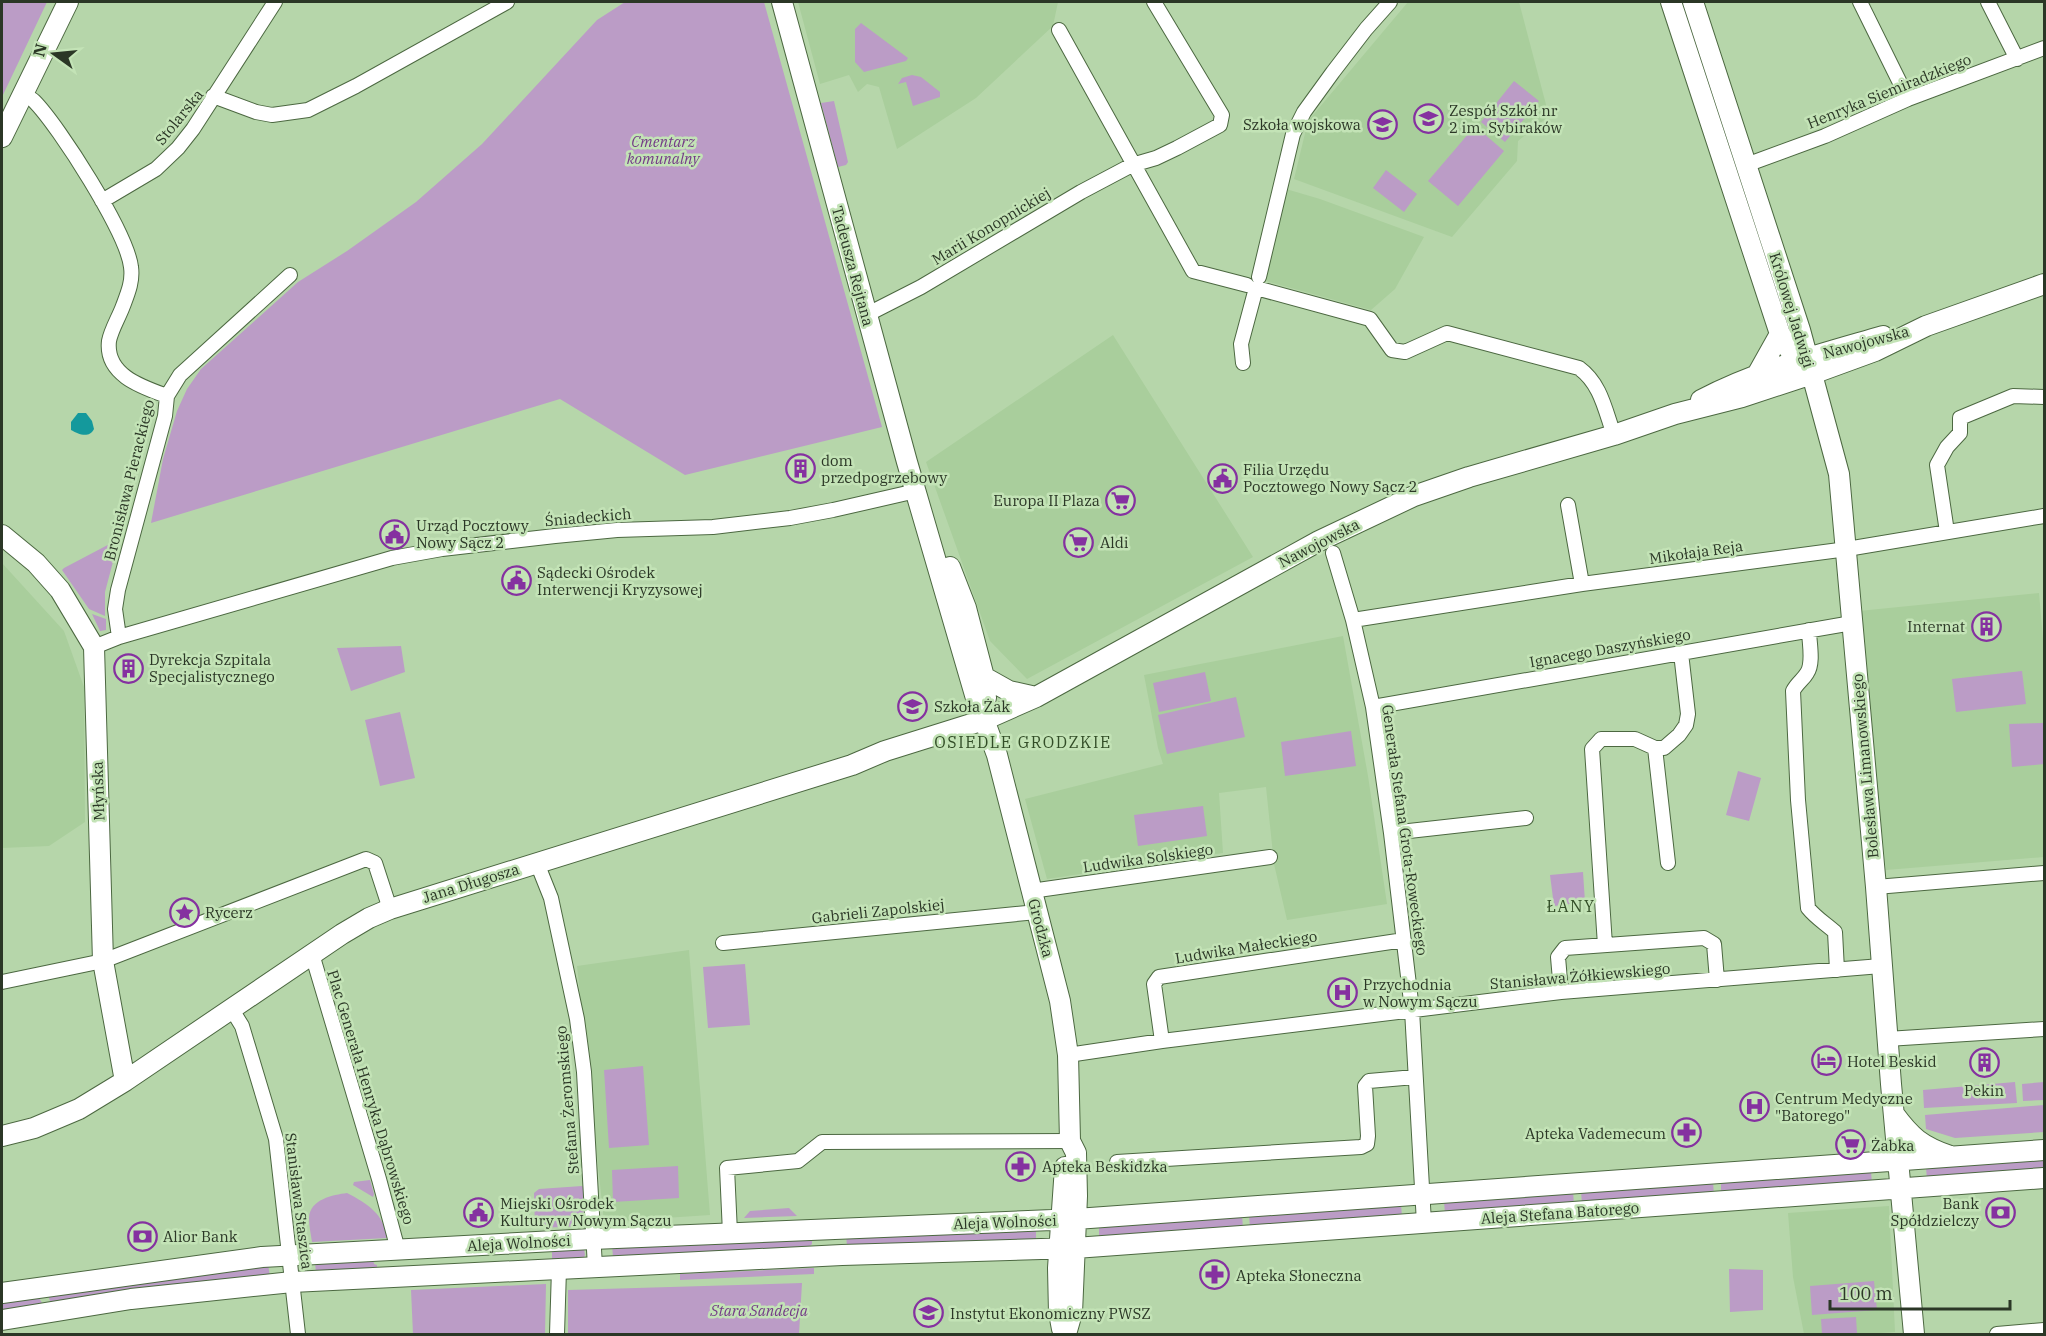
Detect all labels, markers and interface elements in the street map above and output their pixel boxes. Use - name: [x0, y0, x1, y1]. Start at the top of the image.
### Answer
- north arrow: [24, 24, 84, 84]
- text: N: [28, 41, 51, 59]
- street label: Henryka Siemiradzkiego: [1804, 49, 1974, 133]
- street label: Stolarska: [151, 85, 207, 149]
- place label: Zespół Szkół nr 2 im. Sybiraków: [1449, 101, 1562, 137]
- school or university icon: Zespół Szkół nr 2 im. Sybiraków: [1412, 103, 1444, 135]
- school or university icon: Szkoła wojskowa: [1366, 108, 1398, 140]
- place label: Szkoła wojskowa: [1243, 115, 1361, 134]
- park label: Cmentarz komunalny: [627, 132, 701, 168]
- street label: Marii Konopnickiej: [928, 183, 1054, 269]
- street label: Tadeusza Rejtana: [828, 204, 878, 328]
- street label: Królowej Jadwigi: [1765, 250, 1819, 370]
- street label: Nawojowska: [1821, 321, 1911, 363]
- street label: Bronisława Pierackiego: [100, 397, 158, 563]
- place label: dom przedpogrzebowy: [821, 451, 947, 487]
- building icon: dom przedpogrzebowy: [784, 453, 816, 485]
- place label: Filia Urzędu Pocztowego Nowy Sącz 2: [1243, 460, 1418, 496]
- public building icon: Filia Urzędu Pocztowego Nowy Sącz 2: [1206, 462, 1238, 494]
- supermarket icon: Europa II Plaza: [1105, 484, 1137, 516]
- place label: Europa II Plaza: [993, 491, 1100, 510]
- street label: Śniadeckich: [544, 504, 632, 530]
- street label: Nawojowska: [1275, 514, 1363, 572]
- place label: Urząd Pocztowy Nowy Sącz 2: [416, 516, 529, 552]
- public building icon: Urząd Pocztowy Nowy Sącz 2: [379, 518, 411, 550]
- supermarket icon: Aldi: [1063, 526, 1095, 558]
- place label: Aldi: [1100, 533, 1129, 552]
- street label: Mikołaja Reja: [1648, 536, 1744, 568]
- place label: Sądecki Ośrodek Interwencji Kryzysowej: [537, 563, 703, 599]
- public building icon: Sądecki Ośrodek Interwencji Kryzysowej: [500, 565, 532, 597]
- building icon: Internat: [1970, 610, 2002, 642]
- place label: Internat: [1907, 617, 1965, 636]
- street label: Ignacego Daszyńskiego: [1528, 624, 1692, 672]
- place label: Dyrekcja Szpitala Specjalistycznego: [149, 650, 275, 686]
- building icon: Dyrekcja Szpitala Specjalistycznego: [112, 652, 144, 684]
- street label: Bolesława Limanowskiego: [1847, 673, 1883, 859]
- school or university icon: Szkoła Żak: [897, 690, 929, 722]
- place label: Szkoła Żak: [934, 697, 1010, 716]
- street label: Generała Stefana Grota-Roweckiego: [1378, 703, 1432, 957]
- district label: OSIEDLE GRODZKIE: [934, 732, 1112, 752]
- street label: Młyńska: [87, 761, 109, 821]
- street label: Ludwika Solskiego: [1082, 839, 1214, 877]
- street label: Jana Długosza: [420, 859, 522, 907]
- street label: Gabrieli Zapolskiej: [811, 895, 945, 927]
- place icon: Rycerz: [168, 896, 200, 928]
- district label: ŁANY: [1546, 896, 1596, 916]
- street label: Grodzka: [1024, 897, 1058, 959]
- place label: Rycerz: [205, 903, 253, 922]
- street label: Ludwika Małeckiego: [1174, 926, 1318, 968]
- street label: Stanisława Żółkiewskiego: [1489, 959, 1671, 993]
- street label: Plac Generała Henryka Dąbrowskiego: [323, 967, 419, 1227]
- place label: Przychodnia w Nowym Sączu: [1363, 975, 1477, 1011]
- hospital icon: Przychodnia w Nowym Sączu: [1326, 977, 1358, 1009]
- street label: Stefana Żeromskiego: [551, 1025, 583, 1175]
- hotel icon: Hotel Beskid: [1810, 1045, 1842, 1077]
- building icon: Pekin: [1968, 1047, 2000, 1079]
- place label: Hotel Beskid: [1847, 1052, 1937, 1071]
- place label: Pekin: [1964, 1081, 2005, 1100]
- place label: Centrum Medyczne "Batorego": [1775, 1089, 1913, 1125]
- hospital icon: Centrum Medyczne "Batorego": [1738, 1091, 1770, 1123]
- pharmacy icon: Apteka Vademecum: [1671, 1117, 1703, 1149]
- place label: Apteka Vademecum: [1525, 1124, 1666, 1143]
- supermarket icon: Żabka: [1834, 1129, 1866, 1161]
- street label: Stanisława Staszica: [281, 1132, 317, 1270]
- place label: Żabka: [1871, 1136, 1915, 1155]
- pharmacy icon: Apteka Beskidzka: [1005, 1150, 1037, 1182]
- place label: Apteka Beskidzka: [1042, 1157, 1168, 1176]
- place label: Miejski Ośrodek Kultury w Nowym Sączu: [500, 1194, 672, 1230]
- place label: Bank Spółdzielczy: [1890, 1194, 1979, 1230]
- public building icon: Miejski Ośrodek Kultury w Nowym Sączu: [463, 1196, 495, 1228]
- bank icon: Bank Spółdzielczy: [1984, 1196, 2016, 1228]
- street label: Aleja Stefana Batorego: [1480, 1198, 1640, 1228]
- street label: Aleja Wolności: [953, 1211, 1057, 1233]
- bank icon: Alior Bank: [126, 1220, 158, 1252]
- place label: Alior Bank: [163, 1227, 238, 1246]
- street label: Aleja Wolności: [467, 1231, 571, 1255]
- pharmacy icon: Apteka Słoneczna: [1199, 1259, 1231, 1291]
- place label: Apteka Słoneczna: [1236, 1266, 1362, 1285]
- scale bar: [1830, 1273, 2010, 1311]
- text: 100 m: [1839, 1282, 1893, 1305]
- school or university icon: Instytut Ekonomiczny PWSZ: [913, 1297, 945, 1329]
- park label: Stara Sandecja: [709, 1301, 809, 1320]
- place label: Instytut Ekonomiczny PWSZ: [950, 1304, 1151, 1323]

